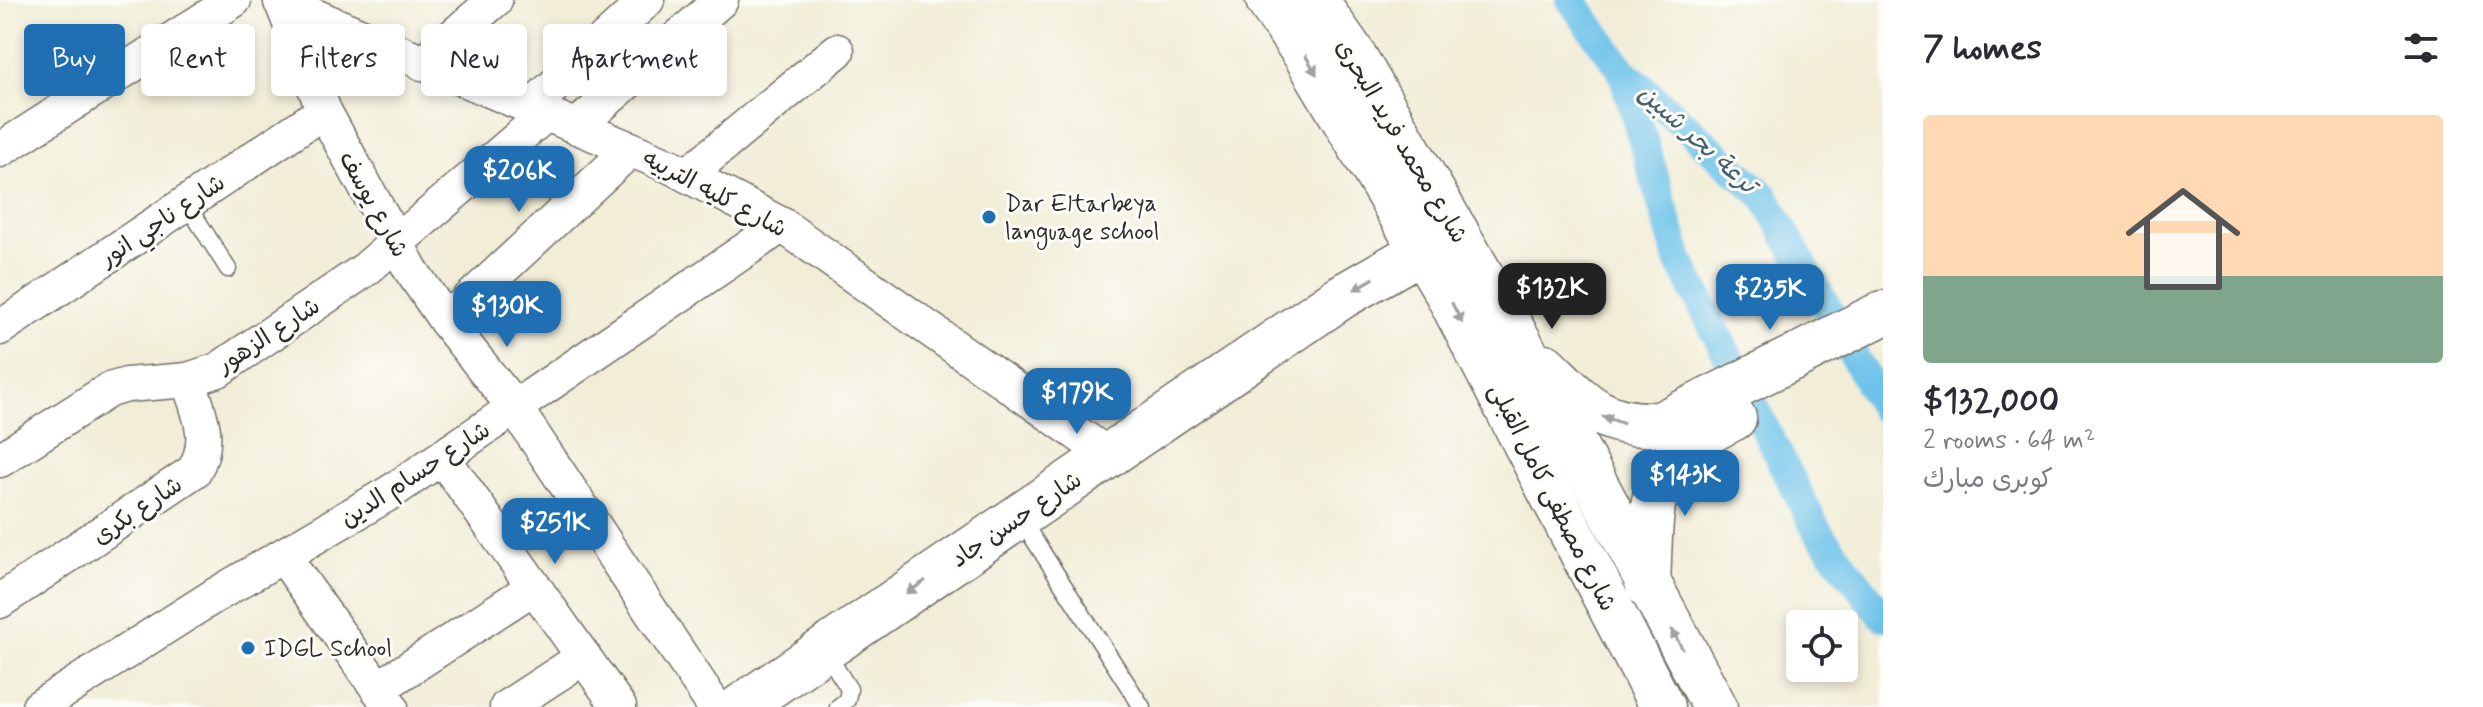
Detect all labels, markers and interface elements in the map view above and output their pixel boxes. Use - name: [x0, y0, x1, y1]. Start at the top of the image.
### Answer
- chip: Buy: [24, 24, 125, 96]
- chip: Rent: [141, 24, 255, 96]
- chip: Filters: [271, 24, 405, 96]
- chip: New: [421, 24, 527, 96]
- chip: Apartment: [543, 24, 727, 96]
- text: 7 homes: [1923, 26, 2042, 71]
- icon: filters: [2399, 26, 2443, 70]
- street label: شارع محمد فريد البحرى: [1327, 34, 1474, 250]
- one-way arrow: [1304, 54, 1318, 76]
- water label: ترعة بحر شبين: [1630, 77, 1767, 205]
- street label: شارع كليه التربيه: [637, 143, 792, 245]
- street label: شارع يوسف: [331, 146, 415, 263]
- pin: $206K: [463, 146, 575, 214]
- text: $206K: [482, 155, 556, 189]
- icon: home: [2111, 167, 2255, 311]
- street label: شارع ناجي انور: [93, 168, 234, 279]
- place label: Dar Eltarbeya language school: [1005, 189, 1160, 250]
- marker: Dar Eltarbeya language school: [980, 208, 998, 226]
- pin: $132K: [1496, 263, 1608, 331]
- pin: $235K: [1714, 264, 1826, 332]
- text: $132K: [1516, 272, 1588, 306]
- text: $235K: [1734, 273, 1806, 307]
- one-way arrow: [1353, 277, 1375, 291]
- pin: $130K: [451, 281, 563, 349]
- text: $130K: [471, 290, 543, 324]
- street label: شارع الزهور: [210, 291, 327, 382]
- one-way arrow: [1451, 301, 1464, 324]
- pin: $179K: [1021, 368, 1133, 436]
- text: $179K: [1041, 377, 1113, 411]
- street label: شارع مصطفى كامل القبلى: [1481, 378, 1623, 617]
- text: $132,000: [1923, 379, 2059, 424]
- one-way arrow: [1601, 413, 1625, 425]
- street label: شارع حسام الدين: [335, 415, 497, 536]
- text: 2 rooms · 64 m²: [1923, 424, 2095, 458]
- pin: $143K: [1629, 450, 1741, 518]
- text: $143K: [1649, 459, 1721, 493]
- text: كوبرى مبارك: [1923, 463, 2053, 497]
- street label: شارع حسن جاد: [945, 465, 1088, 575]
- street label: شارع بكرى: [87, 470, 189, 553]
- pin: $251K: [499, 498, 611, 566]
- text: $251K: [520, 507, 590, 541]
- one-way arrow: [906, 579, 927, 594]
- map controls: [1786, 610, 1858, 682]
- button: locate: [1786, 610, 1858, 682]
- one-way arrow: [1670, 627, 1684, 650]
- place label: IDGL School: [264, 634, 392, 665]
- marker: IDGL School: [239, 639, 257, 657]

